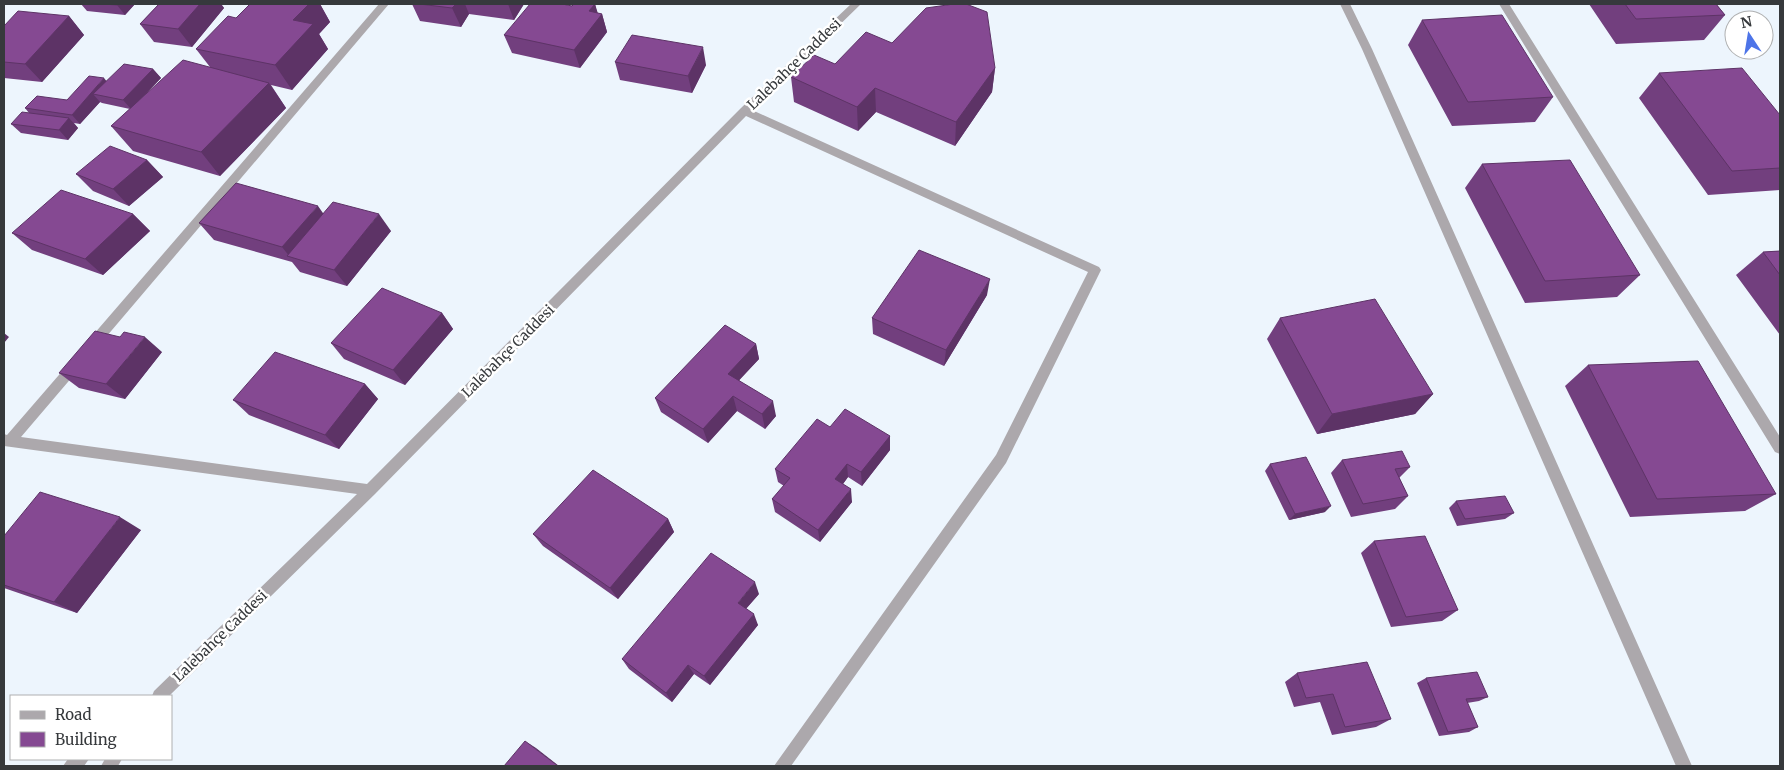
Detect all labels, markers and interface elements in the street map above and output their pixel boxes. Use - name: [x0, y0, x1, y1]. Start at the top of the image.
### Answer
- north arrow: [1724, 10, 1774, 60]
- text: N: [1739, 12, 1754, 32]
- street label: Lalebahçe Caddesi: [743, 14, 845, 113]
- street label: Lalebahçe Caddesi: [458, 301, 558, 401]
- street label: Lalebahçe Caddesi: [169, 586, 271, 685]
- legend: [10, 695, 172, 760]
- text: Road: [55, 705, 91, 724]
- text: Building: [55, 730, 117, 749]

